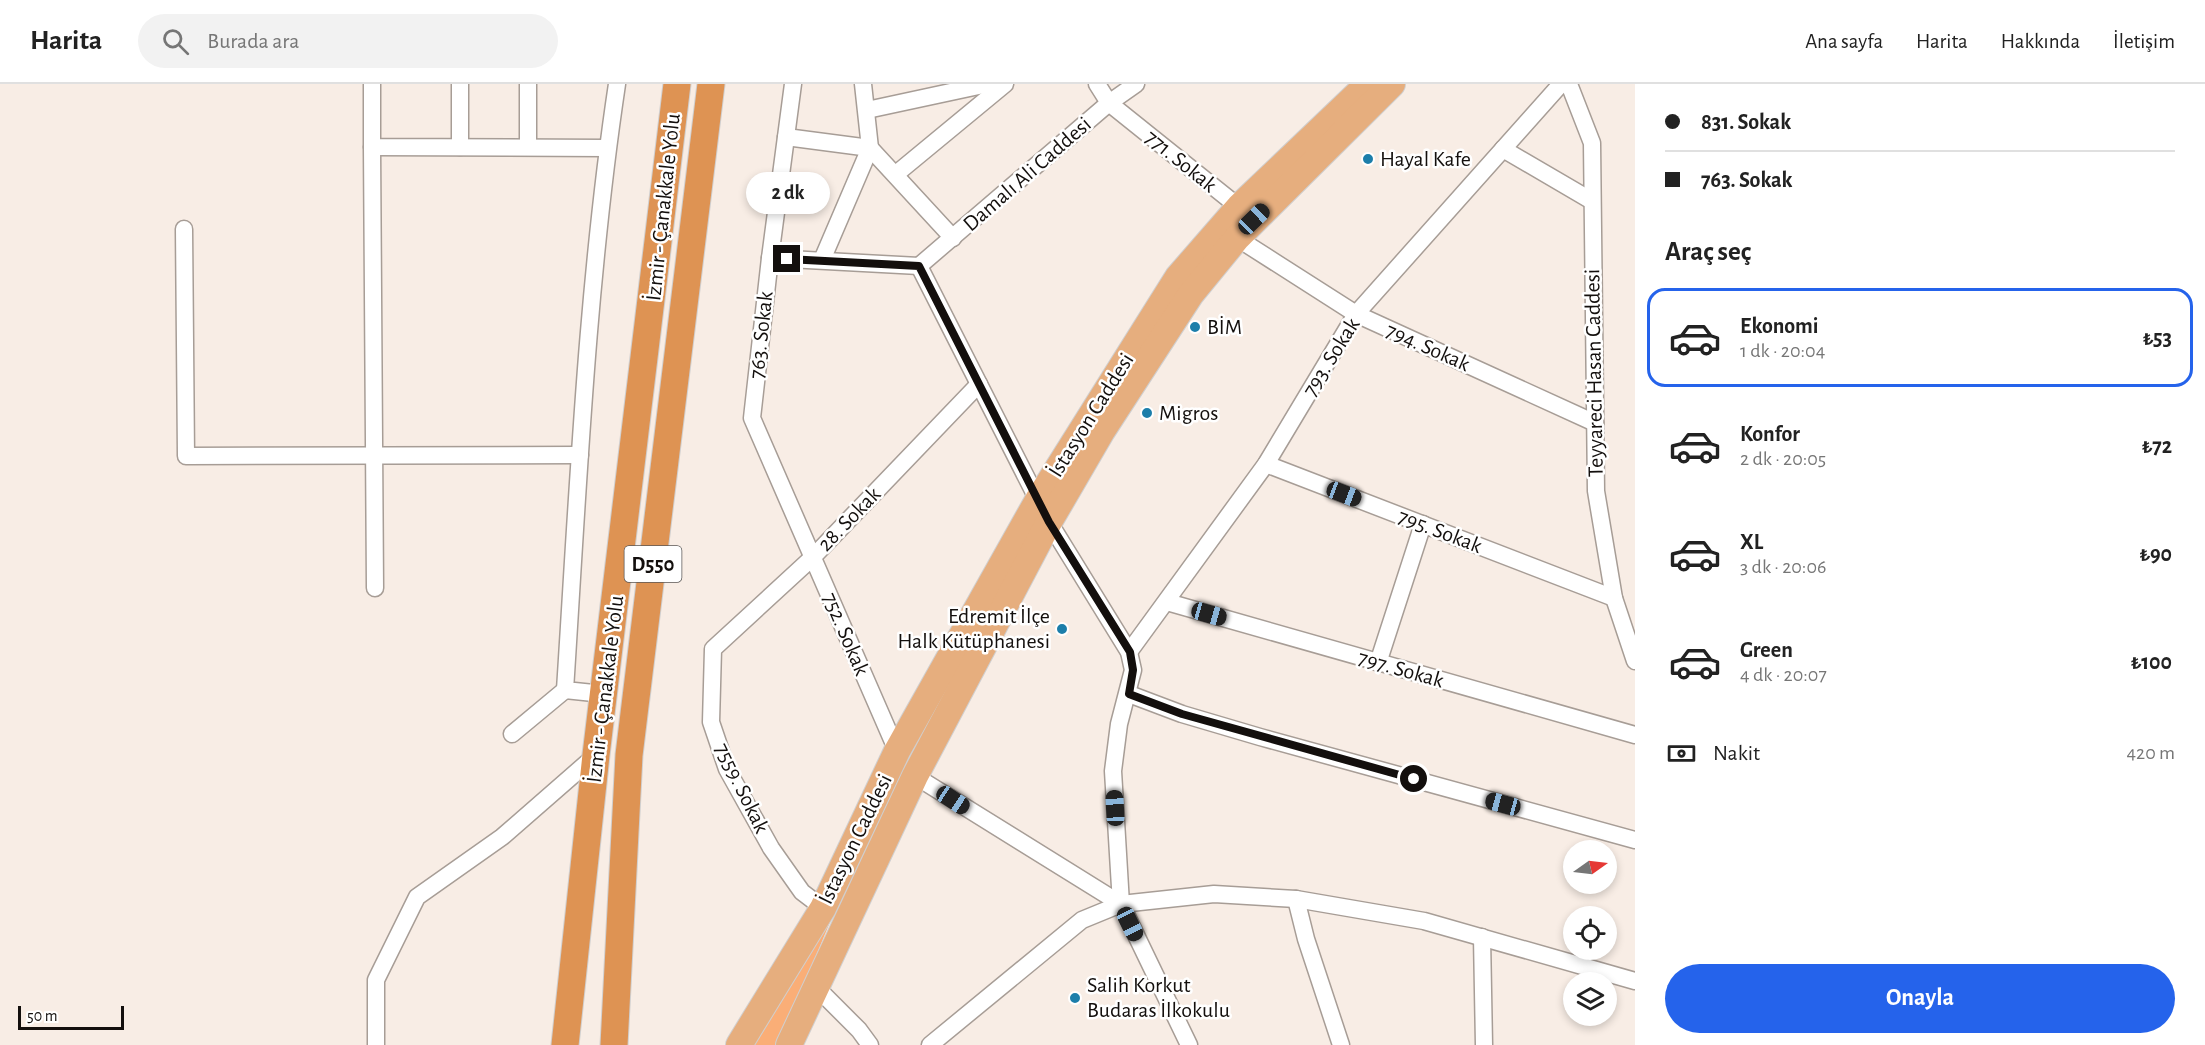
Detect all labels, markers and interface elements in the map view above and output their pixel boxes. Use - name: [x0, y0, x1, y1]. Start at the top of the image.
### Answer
- search box: [138, 14, 558, 68]
- icon: search: [159, 25, 192, 58]
- text: Harita: [30, 27, 102, 55]
- text: Burada ara: [207, 30, 299, 52]
- text: Ana sayfa: [1805, 31, 1883, 52]
- text: Harita: [1916, 31, 1968, 52]
- text: Hakkında: [2001, 31, 2080, 52]
- text: İletişim: [2113, 31, 2175, 52]
- text: 831. Sokak: [1701, 111, 1791, 133]
- street label: İzmir - Çanakkale Yolu: [642, 112, 684, 302]
- street label: Damalı Ali Caddesi: [959, 113, 1095, 235]
- street label: 771. Sokak: [1141, 126, 1221, 196]
- place label: Hayal Kafe: [1380, 148, 1471, 170]
- marker: Hayal Kafe: [1361, 152, 1375, 166]
- text: 763. Sokak: [1701, 169, 1792, 191]
- callout: 2 dk: [745, 172, 829, 214]
- text: 2 dk: [772, 183, 804, 203]
- car: [1235, 200, 1273, 238]
- text: Araç seç: [1665, 238, 1751, 265]
- route end: [773, 245, 800, 272]
- street label: Teyyareci Hasan Caddesi: [1581, 269, 1607, 477]
- street label: 763. Sokak: [745, 290, 777, 380]
- icon: car: [1668, 311, 1722, 365]
- street label: 793. Sokak: [1298, 314, 1364, 400]
- text: Ekonomi: [1740, 315, 1819, 337]
- place label: BİM: [1207, 316, 1242, 338]
- street label: 794. Sokak: [1383, 319, 1473, 375]
- marker: BİM: [1188, 320, 1202, 334]
- text: ₺53: [2143, 327, 2172, 349]
- text: 1 dk · 20:04: [1740, 341, 1825, 361]
- street label: İstasyon Caddesi: [1044, 349, 1138, 481]
- place label: Migros: [1159, 402, 1218, 424]
- marker: Migros: [1140, 406, 1154, 420]
- icon: car: [1668, 419, 1722, 473]
- text: Konfor: [1740, 423, 1800, 445]
- text: ₺72: [2142, 435, 2172, 457]
- text: 2 dk · 20:05: [1740, 449, 1826, 469]
- car: [1324, 479, 1364, 509]
- street label: 28. Sokak: [813, 483, 885, 555]
- street label: 795. Sokak: [1395, 505, 1485, 557]
- icon: car: [1668, 527, 1722, 581]
- text: XL: [1740, 531, 1763, 553]
- text: ₺90: [2140, 543, 2172, 565]
- road number: D550: [624, 546, 682, 582]
- text: 3 dk · 20:06: [1740, 557, 1826, 577]
- street label: 752. Sokak: [819, 589, 873, 679]
- street label: İzmir - Çanakkale Yolu: [583, 594, 627, 784]
- car: [1189, 600, 1229, 628]
- place label: Edremit İlçe Halk Kütüphanesi: [897, 605, 1050, 652]
- marker: Edremit İlçe Halk Kütüphanesi: [1055, 622, 1069, 636]
- icon: car: [1668, 635, 1722, 689]
- text: Green: [1740, 639, 1793, 661]
- street label: 797. Sokak: [1356, 646, 1446, 692]
- text: ₺100: [2131, 651, 2172, 673]
- text: 4 dk · 20:07: [1740, 665, 1827, 685]
- icon: cash: [1665, 737, 1698, 770]
- street label: 7559. Sokak: [711, 740, 773, 836]
- text: Nakit: [1713, 742, 1760, 764]
- text: 420 m: [2126, 743, 2175, 763]
- route start: [1400, 765, 1427, 792]
- street label: İstasyon Caddesi: [814, 771, 896, 907]
- car: [933, 783, 973, 817]
- car: [1105, 790, 1125, 826]
- car: [1483, 791, 1523, 817]
- north arrow: [1563, 840, 1617, 894]
- map controls: [1563, 840, 1617, 1026]
- car: [1114, 904, 1146, 944]
- button: locate: [1563, 906, 1617, 960]
- button: Onayla: [1665, 964, 2175, 1033]
- button: layers: [1563, 972, 1617, 1026]
- place label: Salih Korkut Budaras İlkokulu: [1087, 974, 1230, 1021]
- marker: Salih Korkut Budaras İlkokulu: [1068, 991, 1082, 1005]
- scale bar: [18, 1003, 124, 1030]
- text: 50 m: [27, 1008, 58, 1024]

